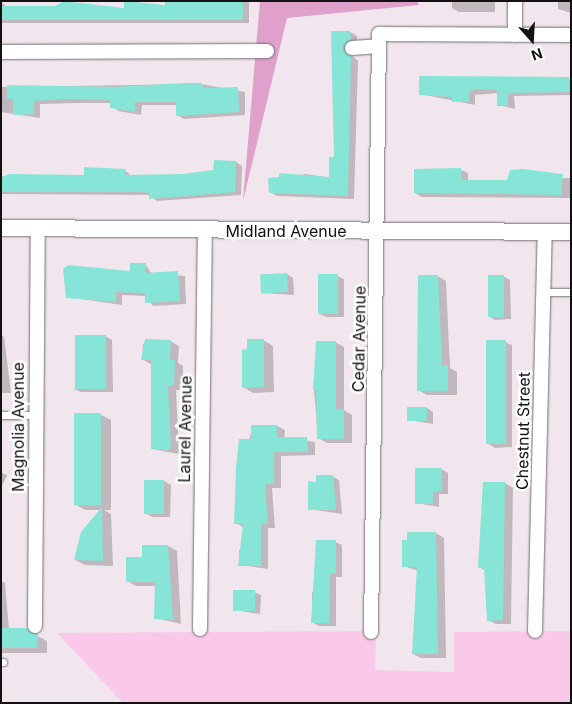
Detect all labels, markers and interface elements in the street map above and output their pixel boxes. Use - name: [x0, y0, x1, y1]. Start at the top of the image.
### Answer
- north arrow: [507, 15, 557, 65]
- text: N: [529, 45, 545, 64]
- street label: Midland Avenue: [226, 221, 346, 241]
- street label: Cedar Avenue: [348, 286, 370, 392]
- street label: Magnolia Avenue: [8, 362, 28, 492]
- street label: Chestnut Street: [512, 372, 534, 490]
- street label: Laurel Avenue: [174, 375, 196, 483]

